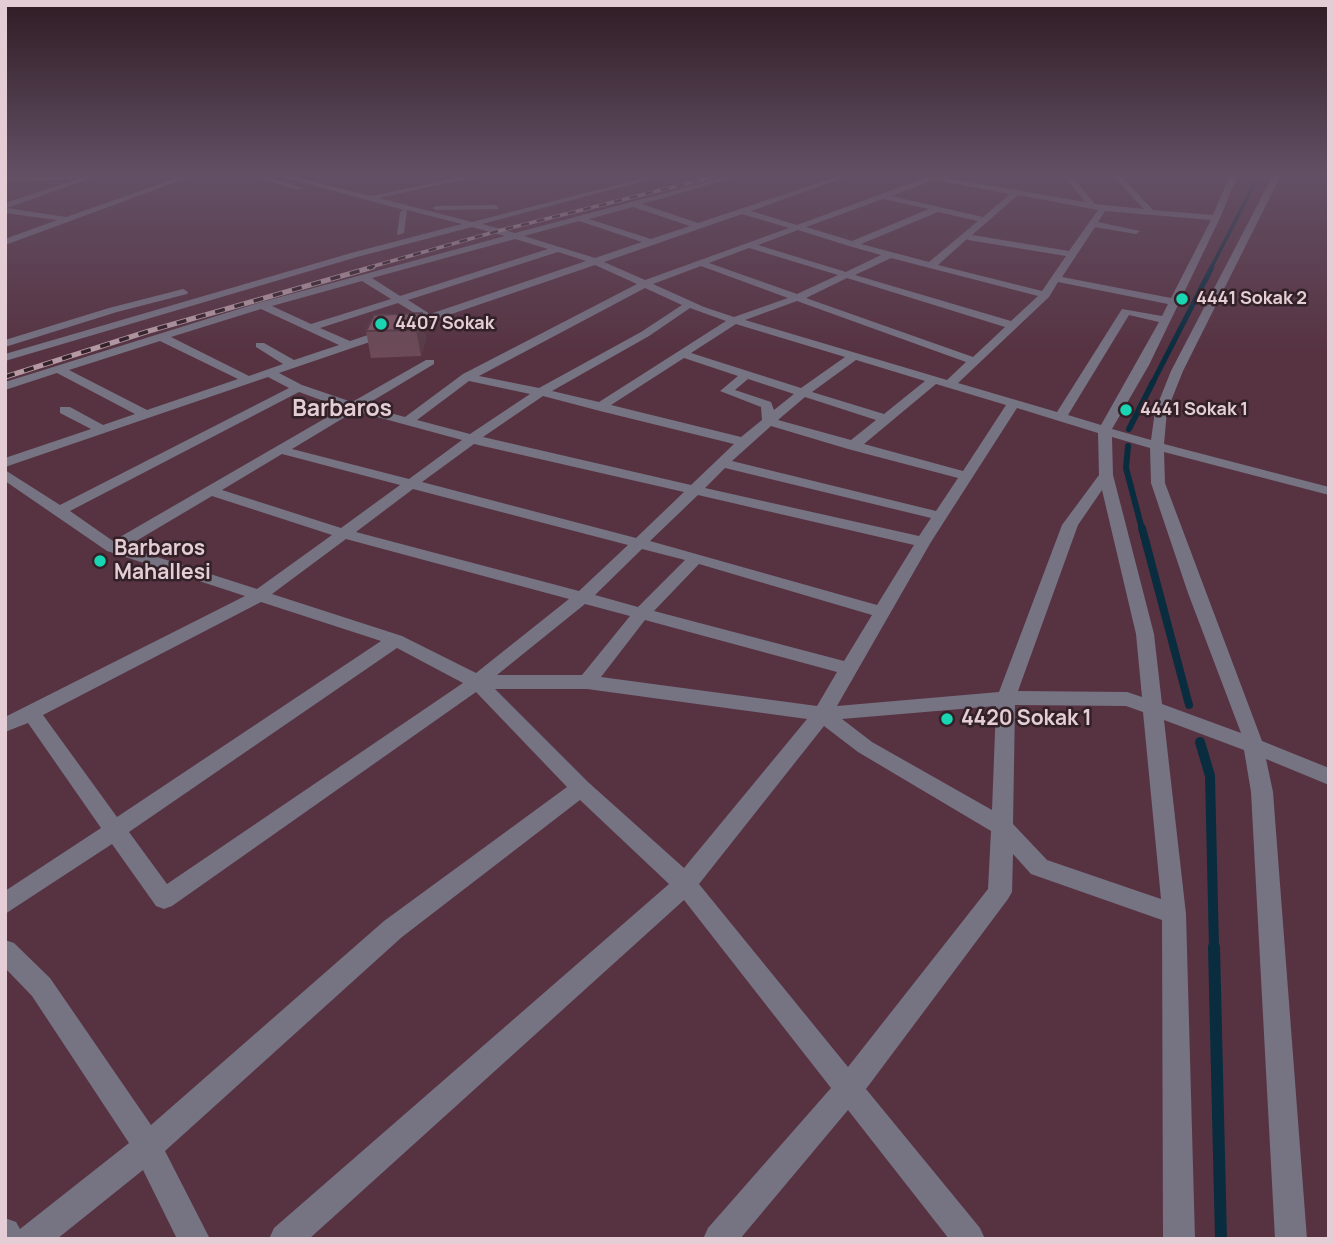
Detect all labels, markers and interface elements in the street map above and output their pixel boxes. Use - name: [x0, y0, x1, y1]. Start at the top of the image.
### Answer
- place label: 4441 Sokak 2: [1196, 288, 1307, 310]
- marker: 4441 Sokak 2: [1174, 291, 1190, 307]
- place label: 4407 Sokak: [395, 313, 494, 335]
- marker: 4407 Sokak: [373, 316, 389, 332]
- district label: Barbaros: [292, 396, 392, 424]
- place label: 4441 Sokak 1: [1140, 399, 1248, 421]
- marker: 4441 Sokak 1: [1118, 402, 1134, 418]
- place label: Barbaros Mahallesi: [114, 536, 211, 586]
- marker: Barbaros Mahallesi: [92, 553, 108, 569]
- place label: 4420 Sokak 1: [961, 706, 1092, 732]
- marker: 4420 Sokak 1: [939, 711, 955, 727]

